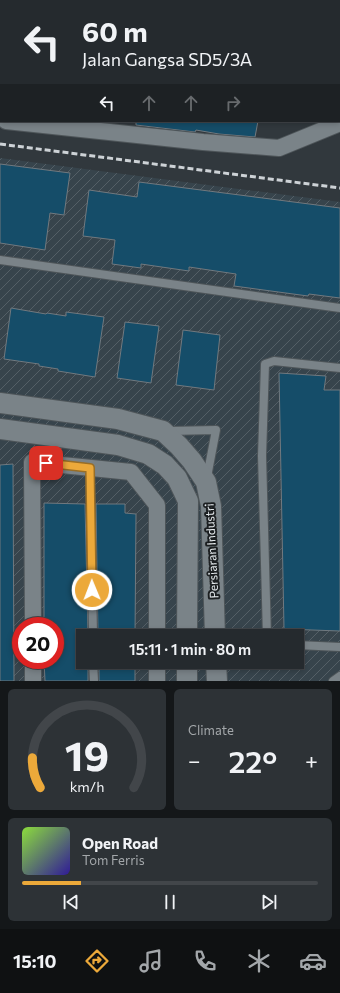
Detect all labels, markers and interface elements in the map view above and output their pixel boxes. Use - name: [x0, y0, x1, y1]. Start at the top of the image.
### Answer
- text: 60 m: [82, 14, 148, 48]
- icon: left: [16, 16, 68, 68]
- text: Jalan Gangsa SD5/3A: [82, 48, 252, 70]
- icon: left: [96, 92, 118, 114]
- icon: ahead: [138, 92, 160, 114]
- icon: ahead: [180, 92, 202, 114]
- icon: right: [222, 92, 244, 114]
- pin: [29, 446, 63, 480]
- icon: arrive: [35, 452, 57, 474]
- street label: Persiaran Industri: [202, 503, 220, 599]
- position arrow: [71, 569, 113, 611]
- speed limit sign: 20: [12, 617, 64, 669]
- text: 15:11 · 1 min · 80 m: [129, 640, 251, 658]
- text: Climate: [188, 722, 234, 738]
- text: 19: [65, 728, 109, 779]
- text: 22°: [228, 742, 277, 779]
- text: −: [188, 747, 201, 774]
- text: +: [305, 747, 318, 774]
- text: km/h: [70, 776, 104, 794]
- text: Open Road: [82, 834, 158, 852]
- text: Tom Ferris: [82, 852, 145, 868]
- icon: previous: [60, 891, 82, 913]
- icon: pause: [159, 891, 181, 913]
- icon: next: [258, 891, 280, 913]
- icon: directions: [83, 947, 111, 975]
- icon: music: [137, 947, 165, 975]
- icon: phone: [191, 947, 219, 975]
- icon: climate: [245, 947, 273, 975]
- icon: car: [299, 947, 327, 975]
- text: 15:10: [13, 950, 57, 972]

